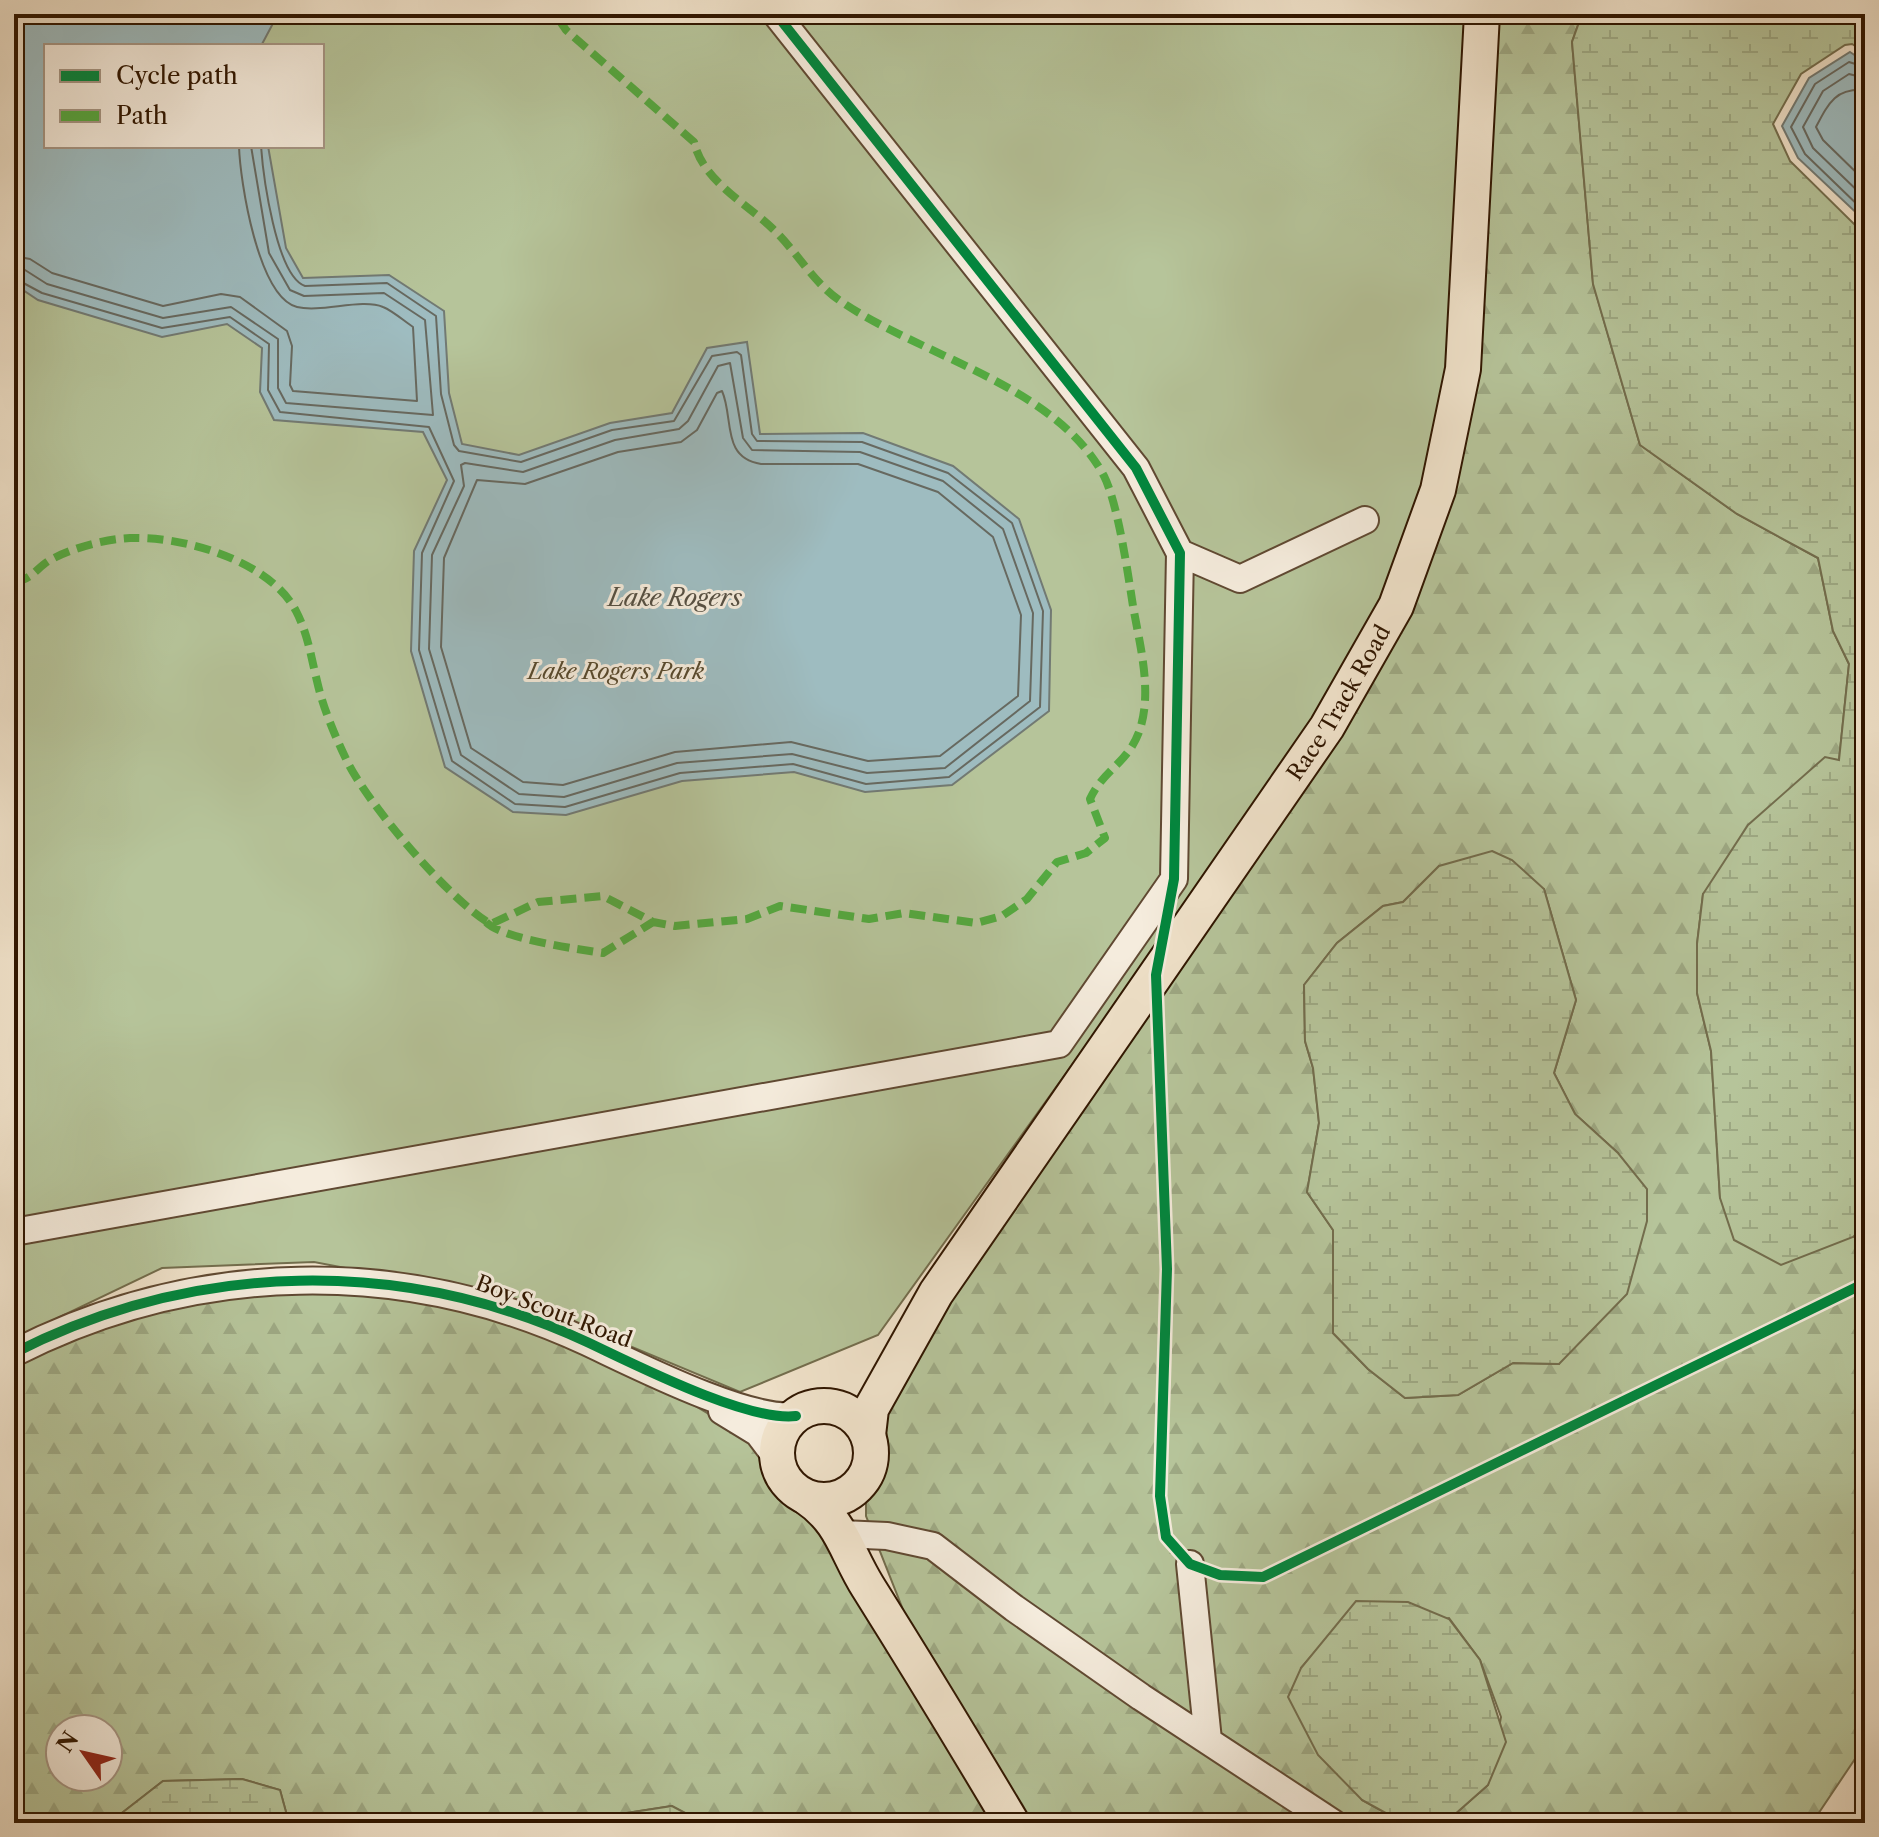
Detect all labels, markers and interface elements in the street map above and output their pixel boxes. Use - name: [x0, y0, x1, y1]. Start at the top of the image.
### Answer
- legend: [44, 44, 324, 148]
- text: Cycle path: [116, 61, 238, 90]
- text: Path: [116, 101, 168, 130]
- water label: Lake Rogers: [606, 583, 743, 612]
- street label: Race Track Road: [1281, 620, 1396, 786]
- park label: Lake Rogers Park: [526, 658, 705, 685]
- street label: Boy Scout Road: [472, 1269, 636, 1354]
- north arrow: [44, 1713, 124, 1793]
- text: N: [51, 1727, 84, 1758]

